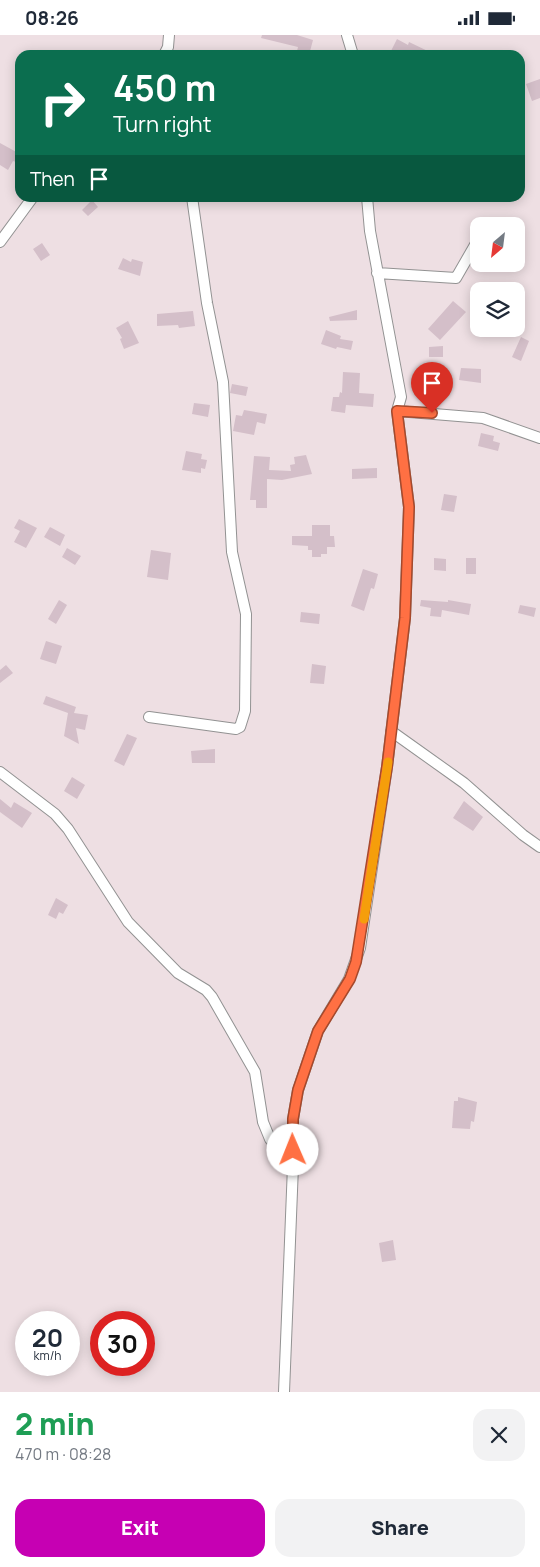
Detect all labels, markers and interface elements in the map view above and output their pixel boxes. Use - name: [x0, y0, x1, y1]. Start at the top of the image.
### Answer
- text: 08:26: [25, 5, 79, 31]
- text: 450 m: [113, 64, 216, 112]
- icon: right: [30, 70, 95, 135]
- text: Turn right: [113, 109, 211, 139]
- icon: arrive: [85, 165, 113, 193]
- text: Then: [30, 166, 75, 192]
- north arrow: [470, 217, 525, 273]
- map controls: [470, 217, 525, 337]
- button: layers: [470, 282, 525, 337]
- pin: [411, 362, 453, 413]
- icon: arrive: [418, 369, 446, 397]
- position arrow: [266, 1123, 318, 1175]
- speed limit sign: 30: [90, 1311, 155, 1376]
- text: 20: [32, 1320, 63, 1355]
- text: km/h: [34, 1347, 61, 1364]
- text: 2 min: [15, 1403, 95, 1444]
- button: close: [473, 1409, 525, 1461]
- text: 470 m · 08:28: [15, 1443, 111, 1465]
- button: Exit: [15, 1499, 265, 1557]
- button: Share: [275, 1499, 525, 1557]

